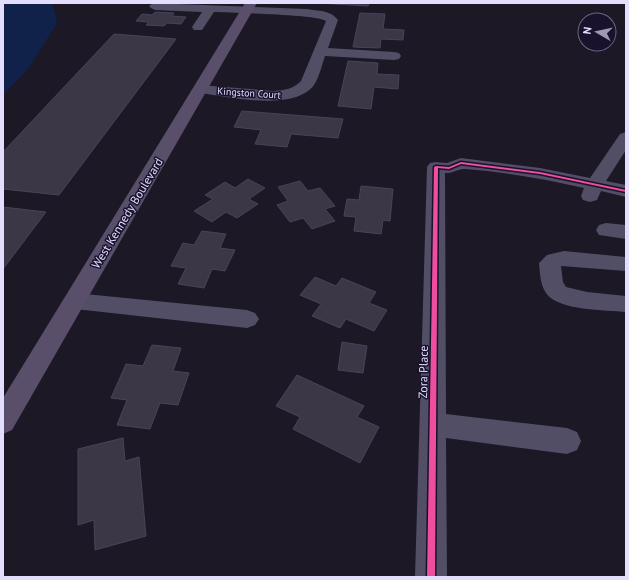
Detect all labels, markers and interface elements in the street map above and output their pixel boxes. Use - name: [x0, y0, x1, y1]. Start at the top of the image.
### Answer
- north arrow: [577, 12, 617, 52]
- text: N: [580, 26, 595, 35]
- street label: Kingston Court: [217, 84, 282, 102]
- street label: West Kennedy Boulevard: [88, 155, 166, 271]
- street label: Zora Place: [415, 345, 431, 399]

